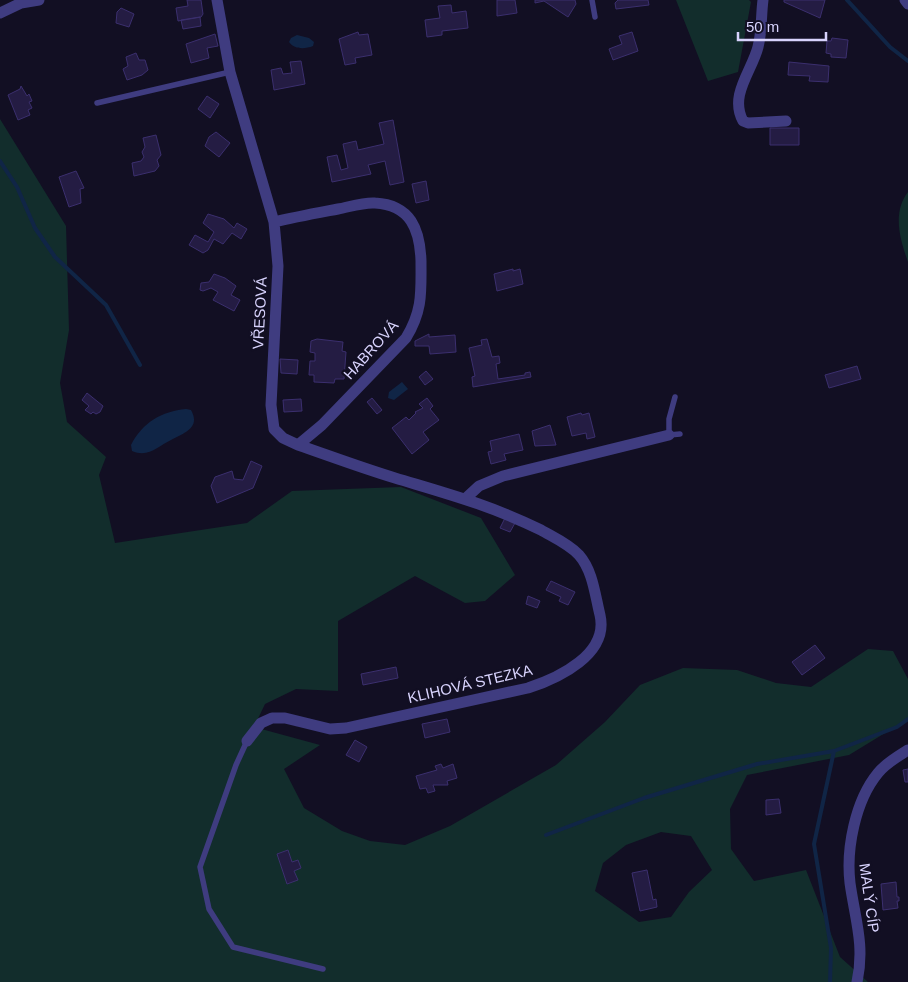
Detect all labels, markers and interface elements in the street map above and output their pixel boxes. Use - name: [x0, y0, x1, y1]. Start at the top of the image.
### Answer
- scale bar: [738, 10, 826, 42]
- text: 50 m: [746, 18, 779, 35]
- street label: VŘESOVÁ: [249, 276, 270, 350]
- street label: HABROVÁ: [340, 317, 401, 383]
- street label: KLIHOVÁ STEZKA: [406, 661, 534, 706]
- street label: MALÝ CÍP: [856, 862, 883, 934]

